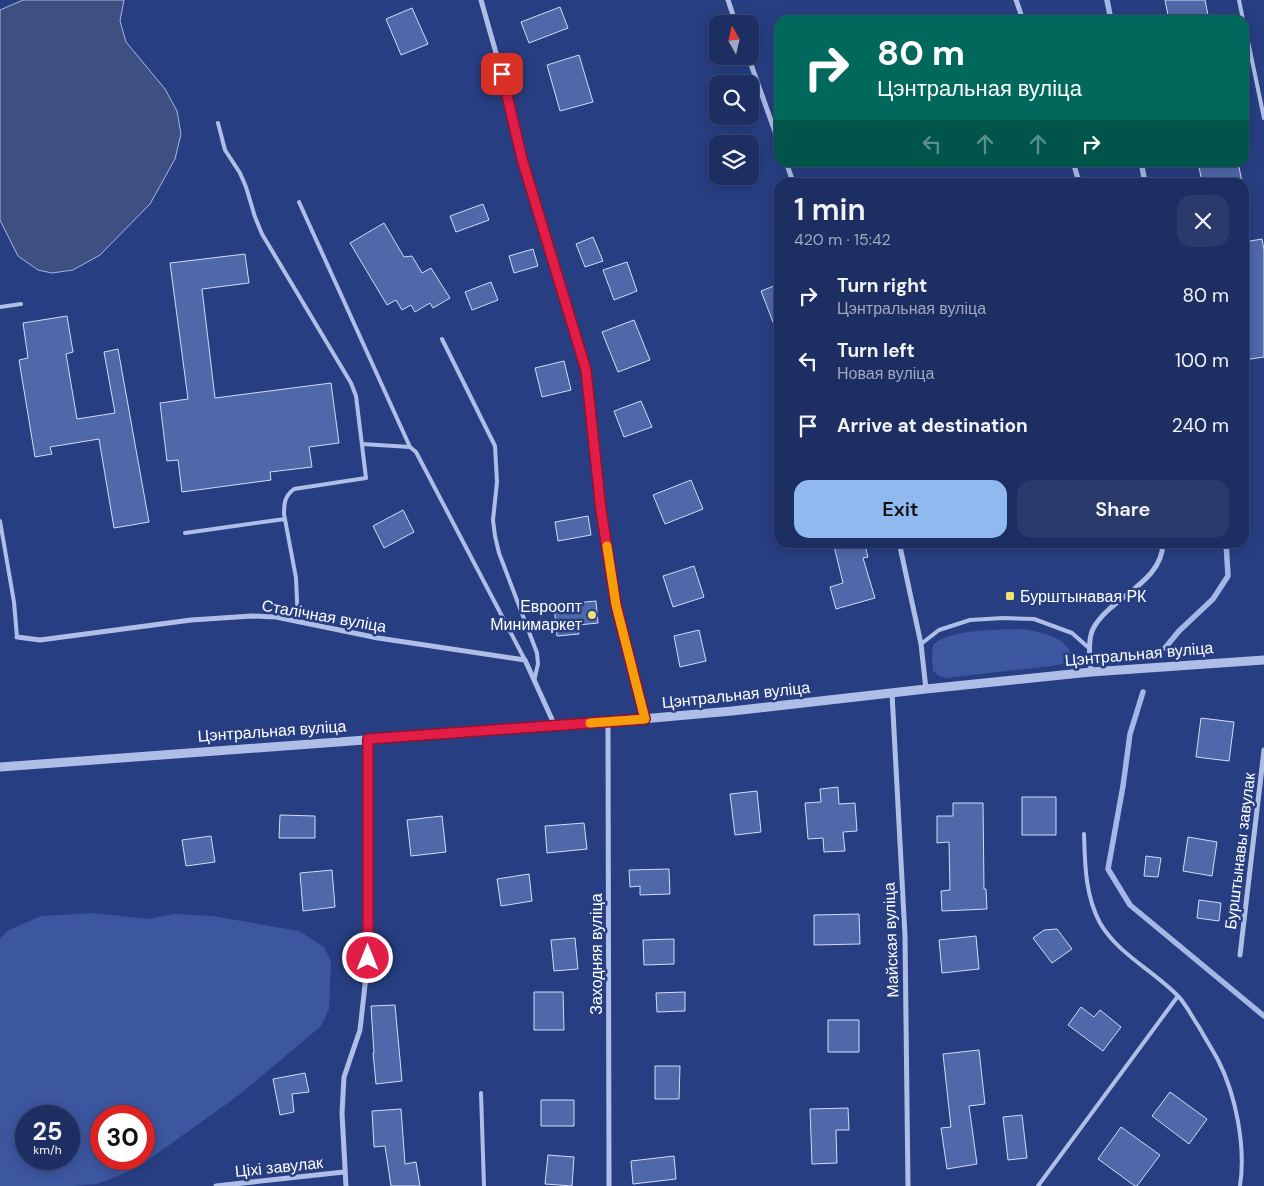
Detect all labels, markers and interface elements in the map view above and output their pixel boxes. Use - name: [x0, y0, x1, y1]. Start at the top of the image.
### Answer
- north arrow: [709, 15, 759, 65]
- map controls: [709, 15, 759, 185]
- text: 80 m: [877, 30, 965, 76]
- icon: right: [794, 35, 859, 100]
- pin: [481, 53, 523, 95]
- icon: arrive: [488, 60, 516, 88]
- text: Цэнтральная вуліца: [877, 74, 1082, 103]
- button: search: [709, 75, 759, 125]
- icon: left: [918, 130, 946, 158]
- icon: ahead: [971, 130, 999, 158]
- icon: ahead: [1024, 130, 1052, 158]
- icon: right: [1077, 130, 1105, 158]
- button: layers: [709, 135, 759, 185]
- text: 1 min: [794, 190, 866, 229]
- button: close: [1177, 195, 1229, 247]
- text: 420 m · 15:42: [794, 229, 891, 250]
- text: Turn right: [837, 273, 927, 298]
- icon: right: [794, 282, 822, 310]
- text: 80 m: [1182, 283, 1229, 308]
- text: Цэнтральная вуліца: [837, 298, 986, 319]
- text: Turn left: [837, 338, 915, 363]
- icon: left: [794, 347, 822, 375]
- text: 100 m: [1175, 348, 1229, 373]
- text: Новая вуліца: [837, 363, 934, 384]
- icon: arrive: [794, 412, 822, 440]
- text: Arrive at destination: [837, 413, 1028, 438]
- text: 240 m: [1172, 413, 1229, 438]
- button: Exit: [794, 480, 1007, 538]
- button: Share: [1017, 480, 1229, 538]
- place label: Бурштынавая РК: [1020, 586, 1147, 607]
- marker: Бурштынавая РК: [1004, 590, 1016, 602]
- street label: Сталічная вуліца: [260, 595, 388, 637]
- place label: Евроопт Минимаркет: [490, 596, 583, 635]
- marker: Евроопт Минимаркет: [586, 609, 598, 621]
- street label: Цэнтральная вуліца: [1064, 637, 1214, 671]
- street label: Цэнтральная вуліца: [661, 677, 811, 713]
- street label: Цэнтральная вуліца: [197, 715, 347, 747]
- street label: Бурштынавы завулак: [1220, 770, 1260, 931]
- street label: Майская вуліца: [878, 882, 904, 998]
- street label: Заходняя вуліца: [586, 893, 607, 1015]
- position arrow: [341, 931, 393, 983]
- speed limit sign: 30: [90, 1105, 155, 1170]
- text: 25: [33, 1115, 62, 1148]
- text: km/h: [33, 1142, 62, 1158]
- street label: Ціхі завулак: [234, 1152, 325, 1182]

